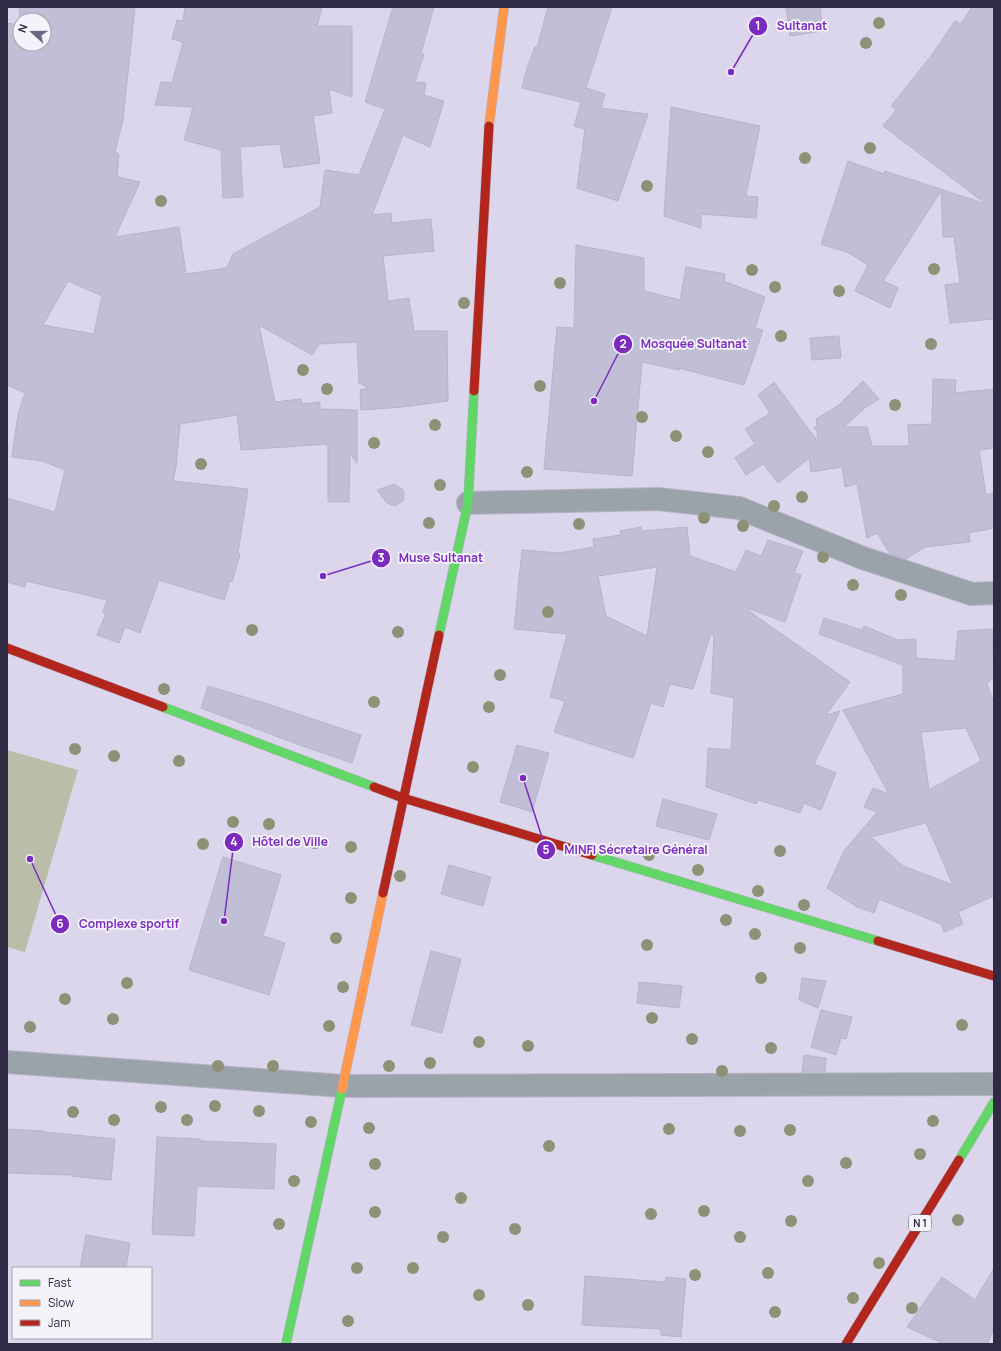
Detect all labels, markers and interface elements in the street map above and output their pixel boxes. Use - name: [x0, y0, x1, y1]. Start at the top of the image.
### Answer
- north arrow: [12, 12, 52, 52]
- callout: Sultanat: [748, 14, 835, 38]
- text: 1: [755, 17, 761, 34]
- text: Sultanat: [777, 17, 827, 34]
- text: N: [14, 22, 31, 35]
- callout: Mosquée Sultanat: [613, 332, 755, 356]
- text: 2: [619, 335, 627, 352]
- text: Mosquée Sultanat: [641, 335, 747, 352]
- callout: Muse Sultanat: [371, 546, 491, 570]
- text: 3: [378, 549, 385, 566]
- text: Muse Sultanat: [399, 549, 483, 566]
- callout: Hôtel de Ville: [224, 830, 336, 854]
- text: 4: [230, 833, 238, 850]
- text: Hôtel de Ville: [252, 833, 328, 850]
- callout: MINFI Sécretaire Général: [536, 838, 715, 862]
- text: 5: [542, 841, 550, 858]
- text: MINFI Sécretaire Général: [564, 841, 708, 858]
- callout: Complexe sportif: [50, 912, 187, 936]
- text: 6: [56, 915, 64, 932]
- text: Complexe sportif: [79, 915, 179, 932]
- road number: N 1: [909, 1215, 931, 1231]
- legend: [12, 1267, 152, 1339]
- text: Fast: [48, 1274, 72, 1291]
- text: Slow: [48, 1294, 74, 1311]
- text: Jam: [48, 1314, 70, 1331]

